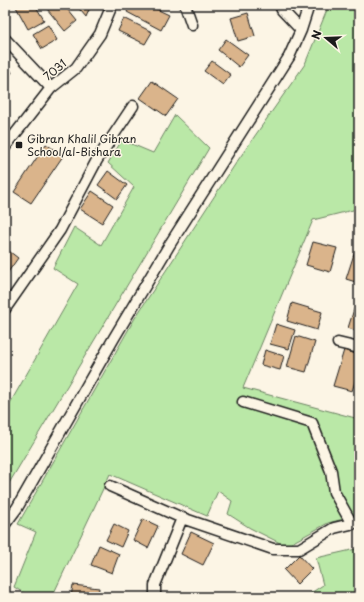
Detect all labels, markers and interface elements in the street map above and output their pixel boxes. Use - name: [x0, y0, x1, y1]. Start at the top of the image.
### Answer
- north arrow: [306, 18, 346, 58]
- text: N: [307, 27, 326, 41]
- street label: 7031: [39, 55, 70, 84]
- place label: Gibran Khalil Gibran School/al-Bishara: [27, 130, 136, 160]
- marker: Gibran Khalil Gibran School/al-Bishara: [14, 140, 24, 150]

